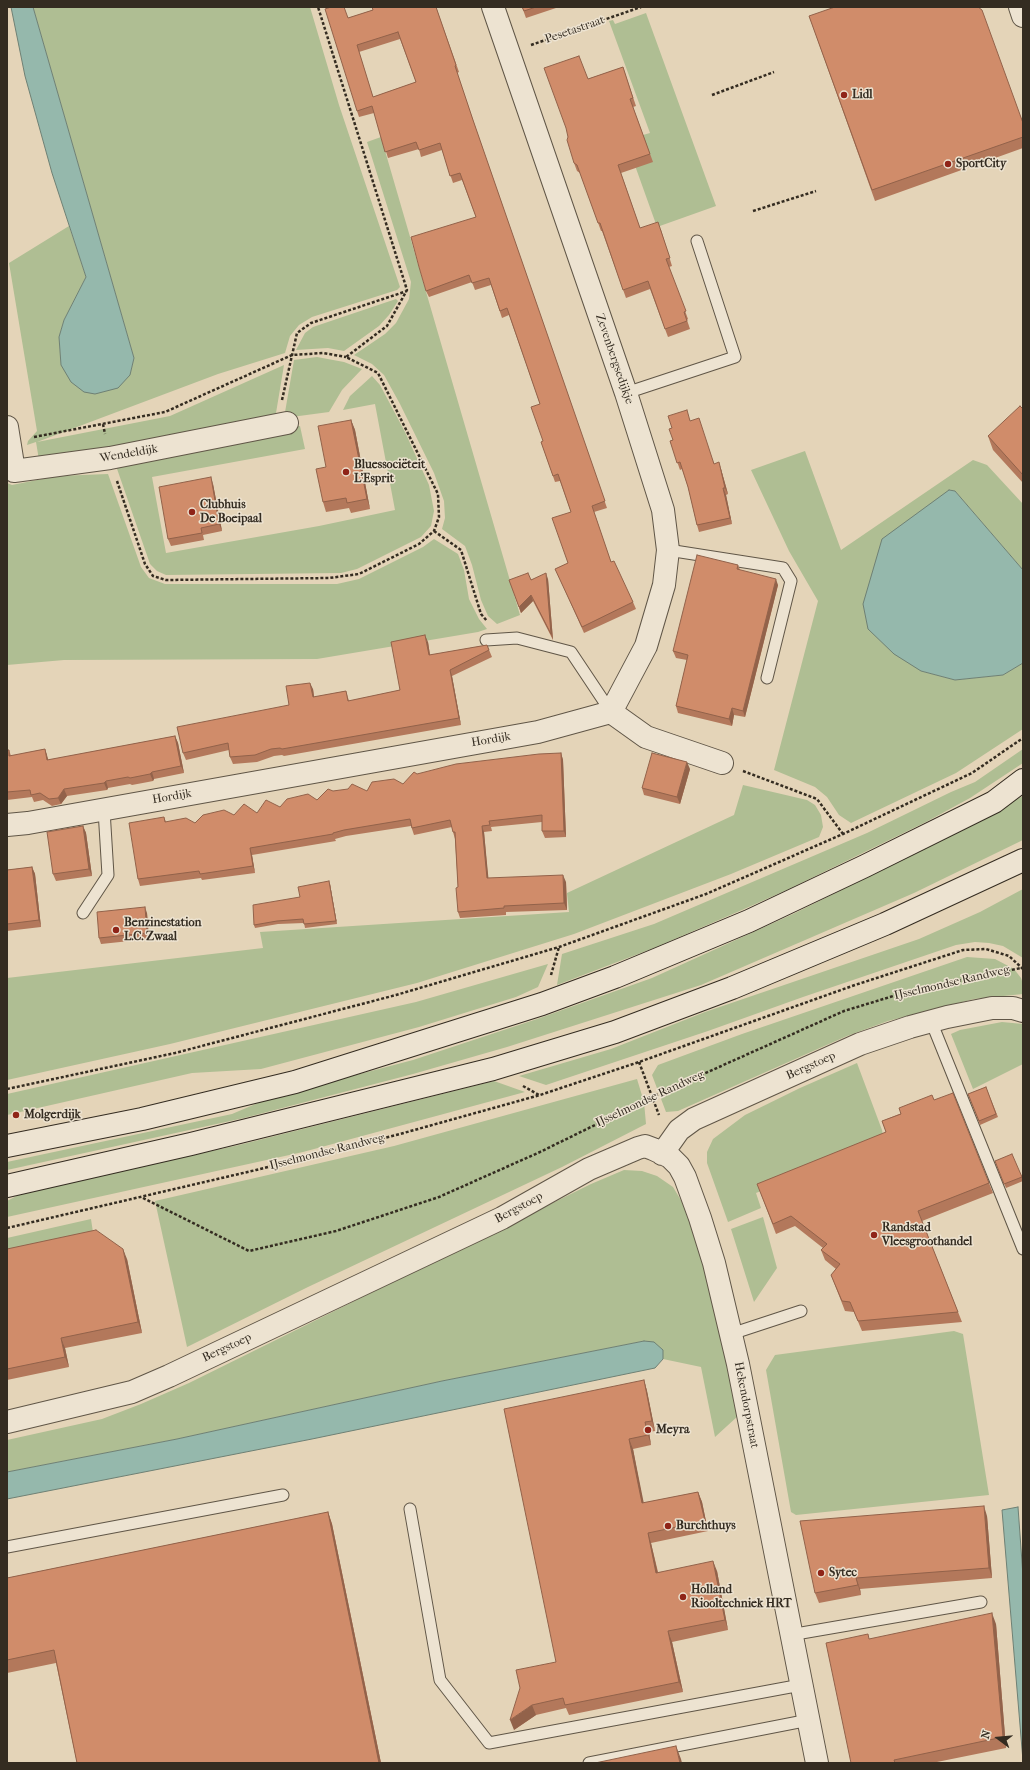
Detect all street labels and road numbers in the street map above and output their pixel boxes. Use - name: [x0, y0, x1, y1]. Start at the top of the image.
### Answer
- street label: Pesetastraat: [543, 13, 607, 47]
- street label: Zevenbergsedijkje: [592, 312, 636, 406]
- street label: Wendeldijk: [99, 442, 159, 466]
- street label: Hordijk: [470, 729, 512, 751]
- street label: Hordijk: [151, 786, 193, 808]
- street label: IJsselmondse Randweg: [893, 963, 1011, 1003]
- street label: Bergstoep: [784, 1049, 838, 1083]
- street label: IJsselmondse Randweg: [593, 1068, 707, 1130]
- street label: IJsselmondse Randweg: [268, 1131, 386, 1173]
- street label: Bergstoep: [492, 1189, 546, 1227]
- street label: Bergstoep: [200, 1330, 254, 1366]
- street label: Hekendorpstraat: [731, 1361, 761, 1449]

